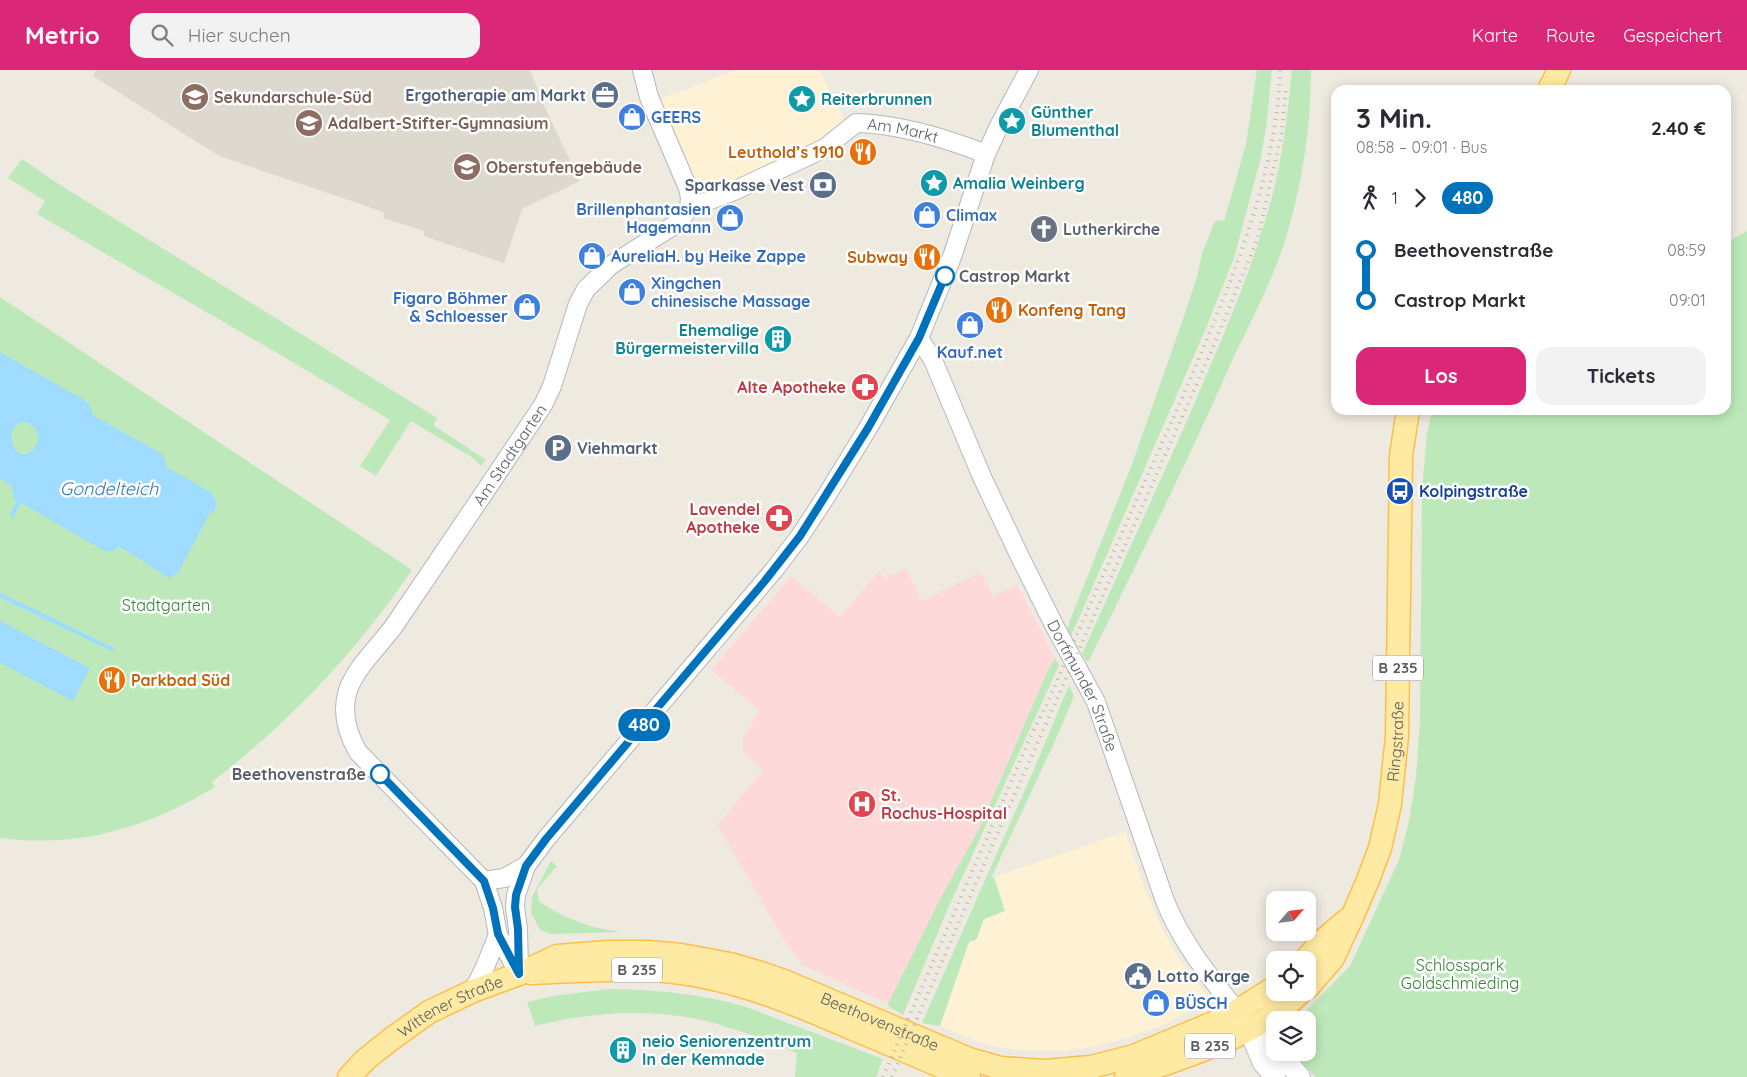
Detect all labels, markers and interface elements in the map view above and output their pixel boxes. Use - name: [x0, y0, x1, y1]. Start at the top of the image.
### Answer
- search box: [130, 13, 480, 58]
- text: Metrio: [25, 20, 100, 50]
- icon: search: [148, 21, 176, 49]
- text: Hier suchen: [188, 23, 291, 47]
- text: Karte: [1472, 24, 1518, 47]
- text: Route: [1546, 24, 1595, 47]
- text: Gespeichert: [1623, 24, 1722, 47]
- office icon: Ergotherapie am Markt: [590, 80, 620, 110]
- school or university icon: Sekundarschule-Süd: [180, 82, 210, 112]
- place icon: Reiterbrunnen: [787, 84, 817, 114]
- place label: Ergotherapie am Markt: [405, 85, 586, 105]
- place label: Sekundarschule-Süd: [214, 87, 372, 107]
- place label: Reiterbrunnen: [821, 89, 932, 109]
- text: 3 Min.: [1356, 100, 1432, 135]
- shop icon: GEERS: [617, 102, 647, 132]
- place label: Günther Blumenthal: [1031, 102, 1119, 140]
- place icon: Günther Blumenthal: [997, 106, 1027, 136]
- place label: GEERS: [651, 107, 701, 127]
- school or university icon: Adalbert-Stifter-Gymnasium: [294, 108, 324, 138]
- place label: Adalbert-Stifter-Gymnasium: [328, 113, 549, 133]
- street label: Am Markt: [866, 114, 941, 147]
- text: 2.40 €: [1651, 116, 1706, 140]
- restaurant icon: Leuthold’s 1910: [848, 137, 878, 167]
- text: 08:58 – 09:01 · Bus: [1356, 137, 1487, 157]
- place label: Leuthold’s 1910: [728, 142, 844, 162]
- school or university icon: Oberstufengebäude: [452, 152, 482, 182]
- place label: Oberstufengebäude: [486, 157, 642, 177]
- place icon: Amalia Weinberg: [919, 168, 949, 198]
- bank icon: Sparkasse Vest: [808, 170, 838, 200]
- place label: Amalia Weinberg: [953, 173, 1085, 193]
- place label: Sparkasse Vest: [685, 175, 804, 195]
- icon: walk: [1356, 184, 1384, 212]
- icon: forward: [1406, 184, 1434, 212]
- text: 480: [1452, 186, 1483, 209]
- text: 1: [1392, 188, 1398, 208]
- place label: Brillenphantasien Hagemann: [576, 199, 711, 237]
- shop icon: Climax: [912, 200, 942, 230]
- shop icon: Brillenphantasien Hagemann: [715, 203, 745, 233]
- place label: Climax: [946, 205, 997, 225]
- church icon: Lutherkirche: [1029, 214, 1059, 244]
- place label: Lutherkirche: [1063, 219, 1160, 239]
- text: Beethovenstraße: [1394, 238, 1553, 262]
- text: 08:59: [1667, 240, 1706, 260]
- shop icon: AureliaH. by Heike Zappe: [577, 241, 607, 271]
- restaurant icon: Subway: [912, 242, 942, 272]
- place label: AureliaH. by Heike Zappe: [611, 246, 806, 266]
- place label: Subway: [847, 247, 908, 267]
- marker: Castrop Markt: [935, 266, 955, 286]
- place label: Castrop Markt: [959, 266, 1070, 286]
- place label: Xingchen chinesische Massage: [651, 273, 810, 311]
- shop icon: Xingchen chinesische Massage: [617, 277, 647, 307]
- place label: Figaro Böhmer & Schloesser: [393, 288, 508, 326]
- text: Castrop Markt: [1394, 288, 1526, 312]
- text: 09:01: [1669, 290, 1706, 310]
- shop icon: Figaro Böhmer & Schloesser: [512, 292, 542, 322]
- restaurant icon: Konfeng Tang: [984, 295, 1014, 325]
- place label: Konfeng Tang: [1018, 300, 1126, 320]
- shop icon: Kauf.net: [955, 310, 985, 340]
- place label: Ehemalige Bürgermeistervilla: [615, 320, 759, 358]
- building icon: Ehemalige Bürgermeistervilla: [763, 324, 793, 354]
- place label: Kauf.net: [937, 342, 1003, 362]
- button: Los: [1356, 347, 1526, 405]
- button: Tickets: [1536, 347, 1706, 405]
- pharmacy icon: Alte Apotheke: [850, 372, 880, 402]
- place label: Alte Apotheke: [737, 377, 846, 397]
- street label: Am Stadtgarten: [468, 400, 551, 509]
- parking icon: Viehmarkt: [543, 433, 573, 463]
- place label: Viehmarkt: [577, 438, 658, 458]
- bus stop icon: Kolpingstraße: [1385, 476, 1415, 506]
- water label: Gondelteich: [60, 477, 159, 500]
- place label: Kolpingstraße: [1419, 481, 1528, 501]
- place label: Lavendel Apotheke: [686, 499, 760, 537]
- pharmacy icon: Lavendel Apotheke: [764, 503, 794, 533]
- park label: Stadtgarten: [122, 595, 210, 615]
- street label: Dortmunder Straße: [1043, 616, 1122, 754]
- road number: B 235: [1373, 656, 1423, 680]
- restaurant icon: Parkbad Süd: [97, 665, 127, 695]
- place label: Parkbad Süd: [131, 670, 230, 690]
- street label: Ringstraße: [1382, 701, 1407, 783]
- line badge: 480: [615, 709, 673, 741]
- text: 480: [628, 713, 660, 736]
- place label: Beethovenstraße: [232, 764, 366, 784]
- marker: Beethovenstraße: [370, 764, 390, 784]
- place label: St. Rochus-Hospital: [881, 785, 1007, 823]
- hospital icon: St. Rochus-Hospital: [847, 789, 877, 819]
- north arrow: [1266, 891, 1316, 941]
- map controls: [1266, 891, 1316, 1061]
- button: locate: [1266, 951, 1316, 1001]
- park label: Schlosspark Goldschmieding: [1401, 955, 1519, 993]
- road number: B 235: [612, 958, 662, 982]
- public building icon: Lotto Karge: [1123, 961, 1153, 991]
- place label: Lotto Karge: [1157, 966, 1250, 986]
- street label: Wittener Straße: [393, 971, 506, 1041]
- street label: Beethovenstraße: [818, 988, 942, 1055]
- shop icon: BÜSCH: [1141, 988, 1171, 1018]
- place label: BÜSCH: [1175, 993, 1228, 1013]
- button: layers: [1266, 1011, 1316, 1061]
- place label: neio Seniorenzentrum In der Kemnade: [642, 1031, 811, 1069]
- road number: B 235: [1185, 1034, 1235, 1058]
- building icon: neio Seniorenzentrum In der Kemnade: [608, 1035, 638, 1065]

